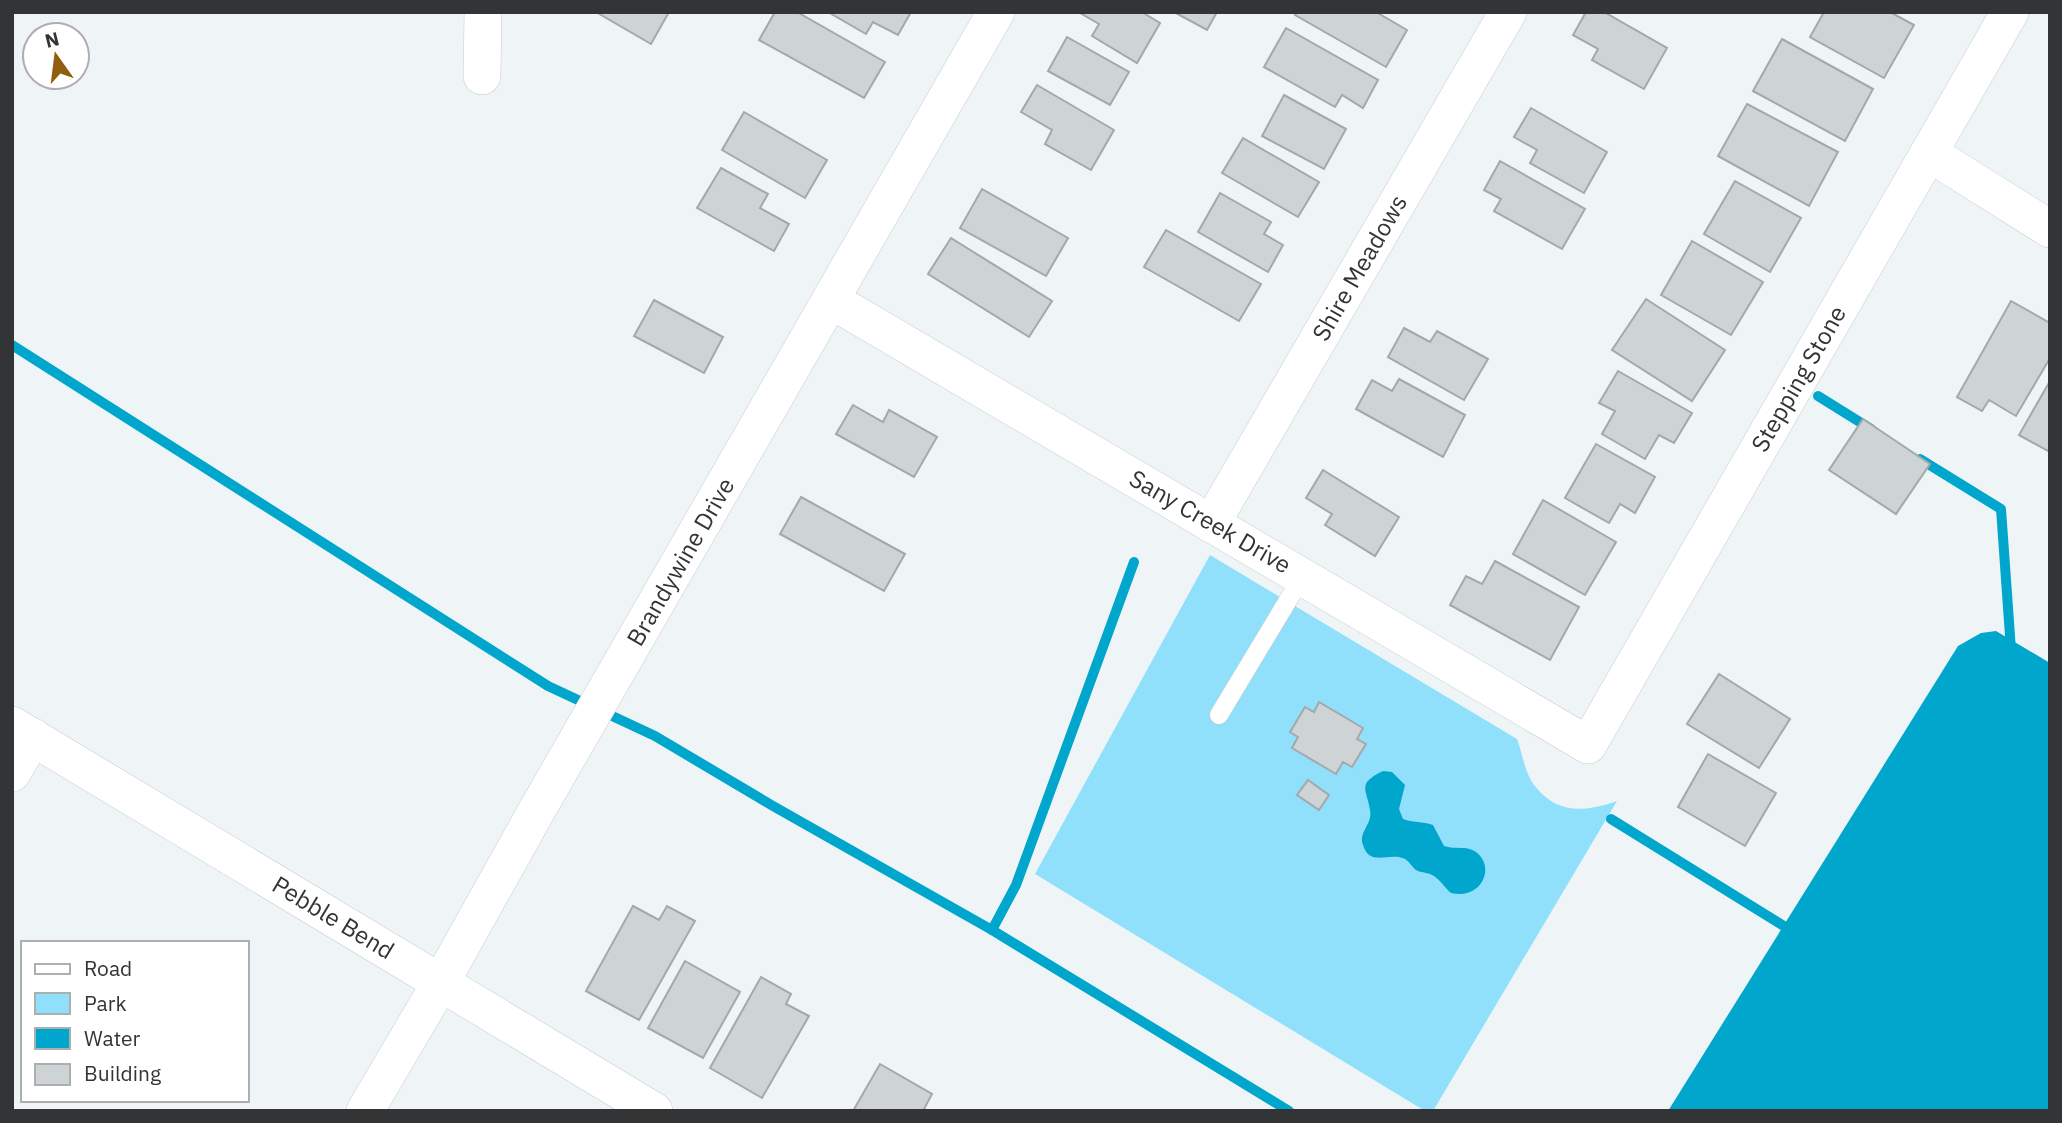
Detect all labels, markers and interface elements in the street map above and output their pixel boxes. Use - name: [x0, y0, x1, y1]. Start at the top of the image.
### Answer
- north arrow: [21, 21, 91, 91]
- text: N: [42, 26, 61, 53]
- street label: Shire Meadows: [1304, 189, 1414, 346]
- street label: Stepping Stone: [1743, 300, 1853, 457]
- street label: Sany Creek Drive: [1124, 462, 1297, 580]
- street label: Brandywine Drive: [619, 472, 741, 651]
- street label: Pebble Bend: [267, 868, 400, 966]
- legend: [21, 941, 248, 1102]
- text: Road: [84, 954, 132, 982]
- text: Park: [84, 989, 127, 1017]
- text: Water: [84, 1024, 141, 1052]
- text: Building: [84, 1059, 161, 1087]

